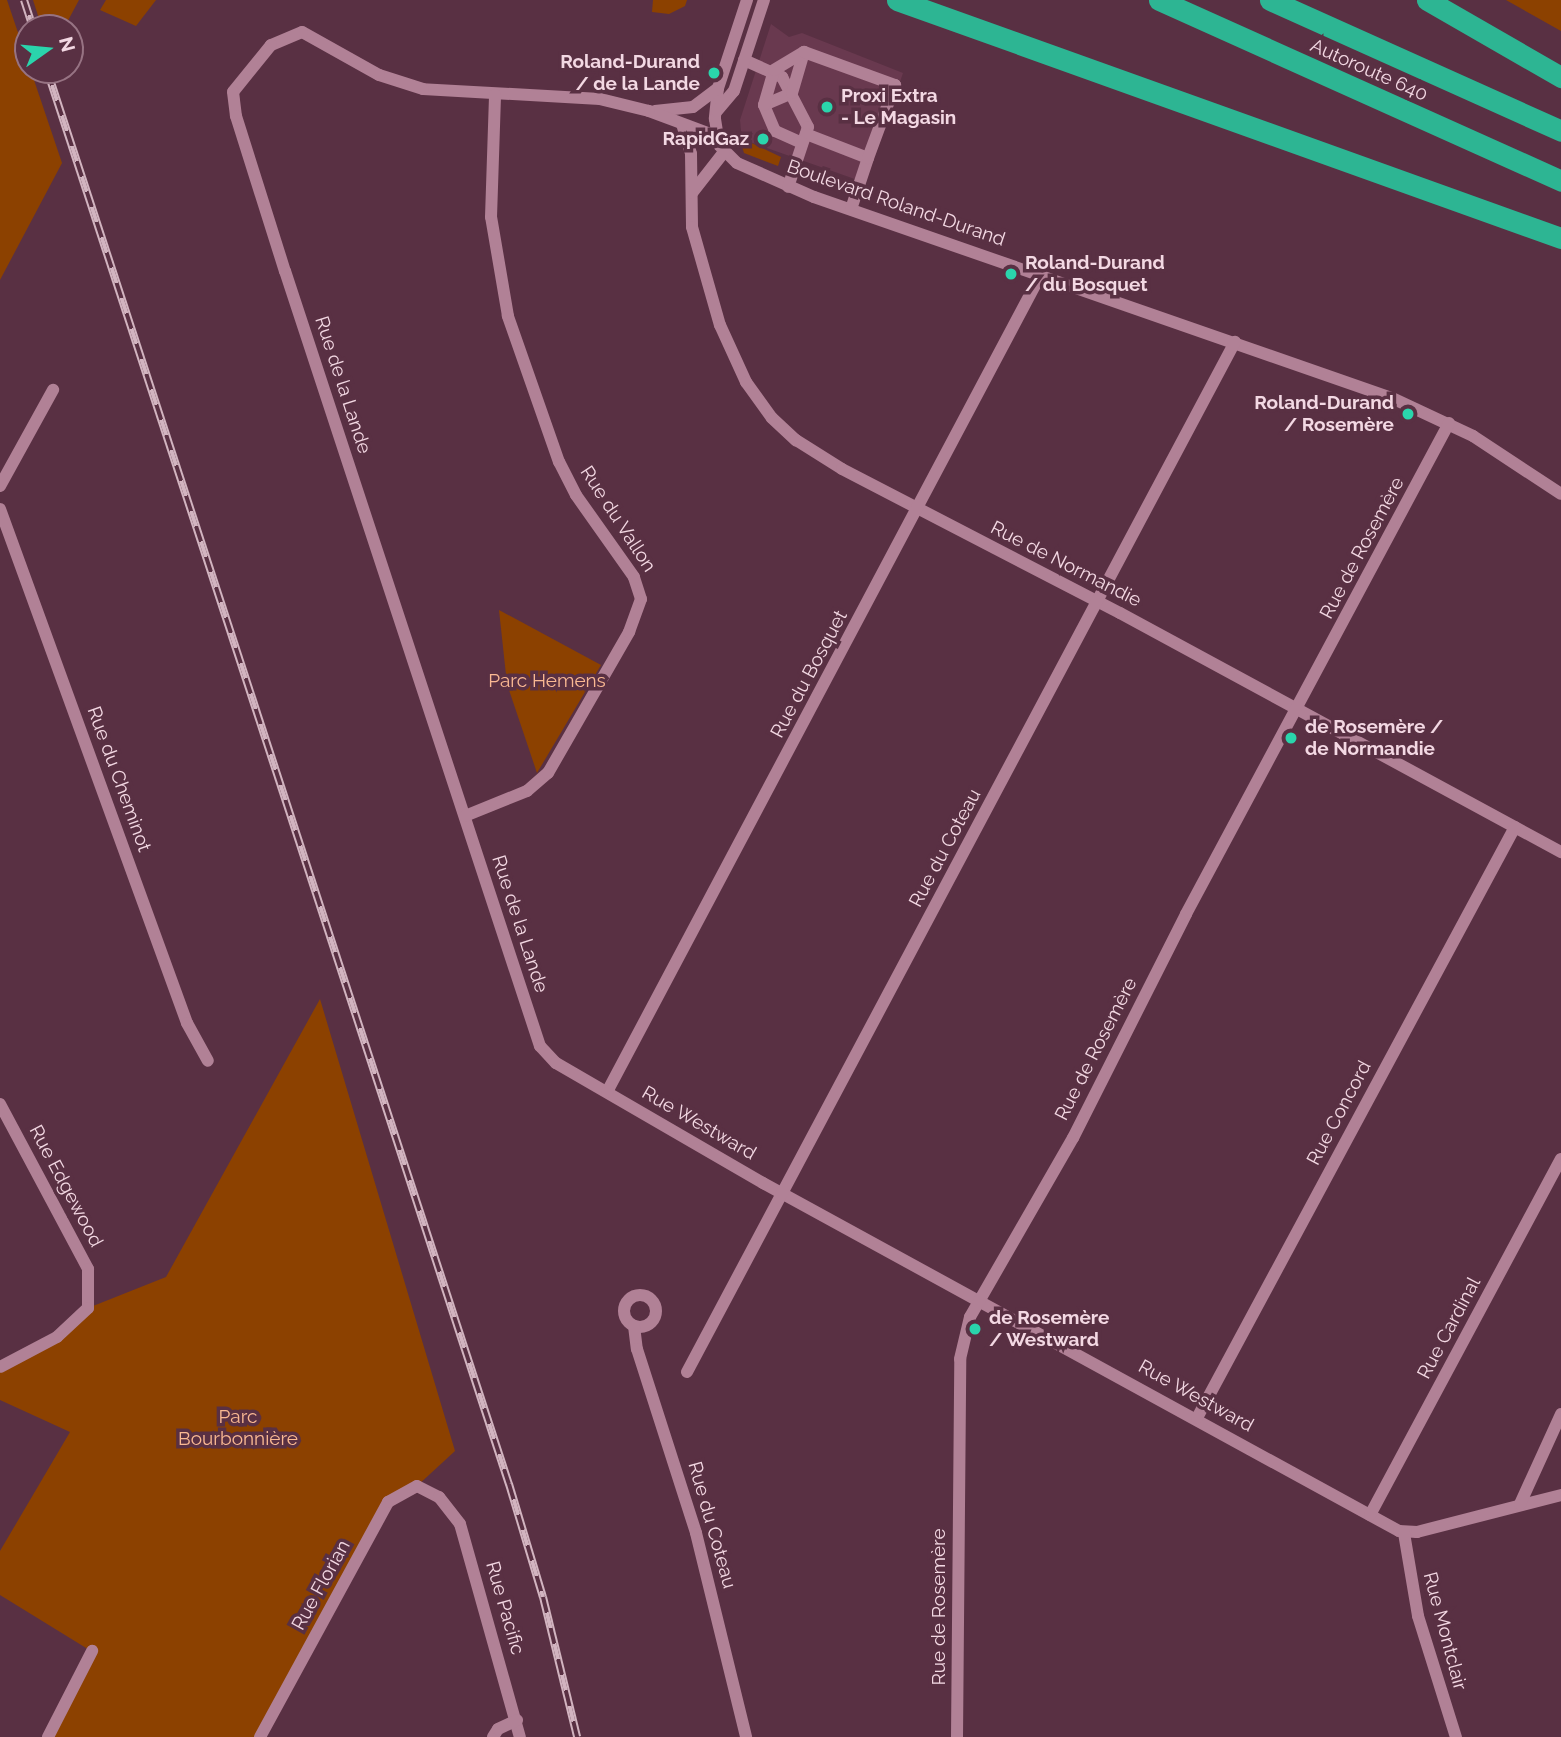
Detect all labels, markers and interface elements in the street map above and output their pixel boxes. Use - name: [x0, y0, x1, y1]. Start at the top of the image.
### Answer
- north arrow: [14, 14, 84, 84]
- text: N: [55, 34, 80, 54]
- street label: Autoroute 640: [1307, 34, 1431, 106]
- place label: Roland-Durand / de la Lande: [560, 51, 700, 95]
- marker: Roland-Durand / de la Lande: [706, 65, 722, 81]
- place label: Proxi Extra - Le Magasin: [841, 85, 956, 129]
- marker: Proxi Extra - Le Magasin: [819, 99, 835, 115]
- place label: RapidGaz: [663, 128, 749, 150]
- marker: RapidGaz: [755, 131, 771, 147]
- street label: Boulevard Roland-Durand: [784, 155, 1008, 251]
- place label: Roland-Durand / du Bosquet: [1025, 252, 1165, 296]
- marker: Roland-Durand / du Bosquet: [1003, 266, 1019, 282]
- street label: Rue de la Lande: [310, 313, 376, 457]
- place label: Roland-Durand / Rosemère: [1254, 392, 1394, 436]
- marker: Roland-Durand / Rosemère: [1400, 406, 1416, 422]
- street label: Rue du Vallon: [575, 461, 661, 577]
- street label: Rue de Rosemère: [1315, 473, 1409, 623]
- street label: Rue de Normandie: [987, 516, 1145, 612]
- street label: Rue du Bosquet: [766, 606, 852, 742]
- park label: Parc Hemens: [488, 670, 606, 692]
- street label: Rue du Cheminot: [82, 703, 156, 855]
- place label: de Rosemère / de Normandie: [1305, 716, 1443, 760]
- marker: de Rosemère / de Normandie: [1283, 730, 1299, 746]
- street label: Rue du Coteau: [904, 785, 986, 911]
- street label: Rue de la Lande: [487, 852, 553, 996]
- street label: Rue de Rosemère: [1050, 974, 1142, 1124]
- street label: Rue Concord: [1302, 1057, 1376, 1169]
- street label: Rue Westward: [638, 1081, 760, 1165]
- street label: Rue Edgewood: [24, 1121, 108, 1251]
- street label: Rue Cardinal: [1413, 1273, 1485, 1383]
- place label: de Rosemère / Westward: [989, 1307, 1109, 1351]
- marker: de Rosemère / Westward: [967, 1321, 983, 1337]
- street label: Rue Westward: [1134, 1355, 1258, 1437]
- park label: Parc Bourbonnière: [178, 1406, 298, 1450]
- street label: Rue du Coteau: [683, 1459, 741, 1591]
- street label: Rue de Rosemère: [928, 1528, 950, 1686]
- street label: Rue Florian: [287, 1536, 355, 1634]
- street label: Rue Pacific: [481, 1559, 529, 1657]
- street label: Rue Montclair: [1418, 1569, 1472, 1693]

